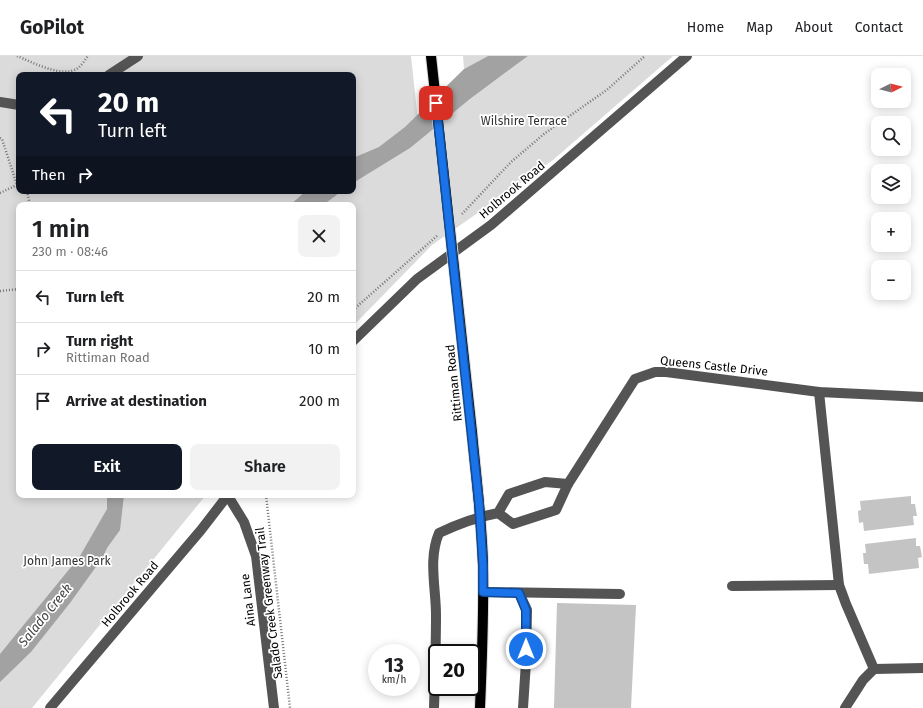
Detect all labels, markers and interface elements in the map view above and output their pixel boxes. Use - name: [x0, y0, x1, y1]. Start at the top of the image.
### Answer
- text: GoPilot: [20, 16, 84, 39]
- text: Home: [687, 19, 724, 36]
- text: Map: [746, 19, 773, 36]
- text: About: [795, 19, 833, 36]
- text: Contact: [855, 19, 903, 36]
- north arrow: [871, 68, 911, 108]
- map controls: [871, 68, 911, 300]
- text: 20 m: [98, 86, 159, 119]
- pin: [419, 86, 453, 120]
- icon: left: [32, 88, 84, 140]
- icon: arrive: [425, 92, 447, 114]
- park label: Wilshire Terrace: [481, 114, 567, 128]
- button: search: [871, 116, 911, 156]
- text: Turn left: [98, 120, 167, 142]
- street label: Holbrook Road: [476, 159, 548, 221]
- icon: right: [74, 164, 96, 186]
- button: layers: [871, 164, 911, 204]
- text: Then: [32, 166, 66, 184]
- button: +: [871, 212, 911, 252]
- text: 1 min: [32, 215, 90, 243]
- button: close: [298, 215, 340, 257]
- text: 230 m · 08:46: [32, 244, 108, 259]
- button: −: [871, 260, 911, 300]
- icon: left: [32, 286, 54, 308]
- text: Turn left: [66, 288, 124, 306]
- text: 20 m: [307, 288, 340, 306]
- text: Turn right: [66, 332, 133, 350]
- icon: right: [32, 338, 54, 360]
- text: 10 m: [308, 340, 340, 358]
- street label: Rittiman Road: [443, 344, 465, 422]
- text: Rittiman Road: [66, 350, 150, 365]
- street label: Queens Castle Drive: [659, 353, 769, 379]
- icon: arrive: [32, 390, 54, 412]
- text: Arrive at destination: [66, 392, 207, 410]
- text: 200 m: [299, 392, 340, 410]
- button: Exit: [32, 444, 182, 490]
- button: Share: [190, 444, 340, 490]
- street label: Salado Creek Greenway Trail: [253, 526, 285, 680]
- park label: John James Park: [23, 554, 112, 568]
- street label: Holbrook Road: [99, 558, 161, 630]
- street label: Aina Lane: [238, 573, 258, 627]
- water label: Salado Creek: [15, 581, 75, 650]
- position arrow: [505, 628, 547, 670]
- speed limit sign: 20: [428, 644, 480, 696]
- text: 13: [384, 653, 404, 677]
- text: km/h: [382, 674, 406, 686]

